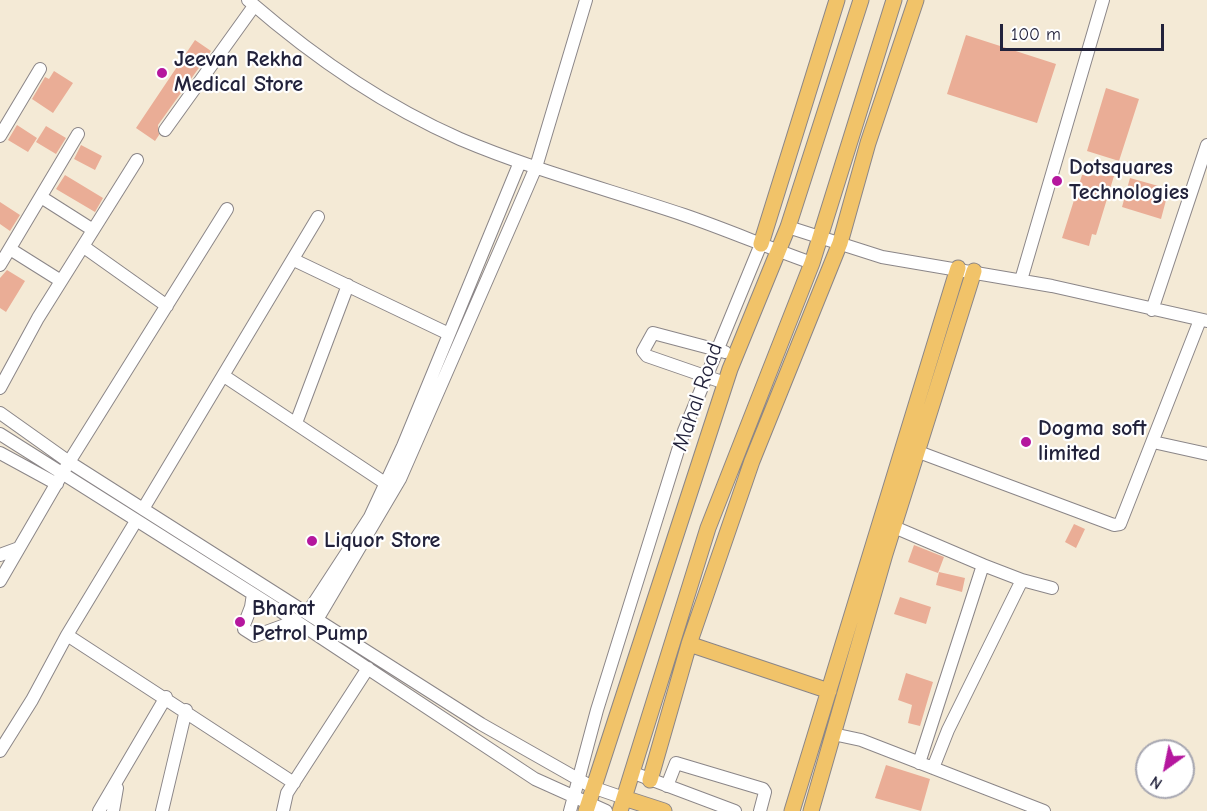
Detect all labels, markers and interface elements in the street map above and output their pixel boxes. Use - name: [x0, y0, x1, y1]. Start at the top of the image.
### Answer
- scale bar: [1003, 12, 1166, 50]
- text: 100 m: [1011, 24, 1061, 45]
- place label: Jeevan Rekha Medical Store: [174, 47, 303, 98]
- marker: Jeevan Rekha Medical Store: [155, 66, 169, 80]
- place label: Dotsquares Technologies: [1069, 155, 1189, 206]
- marker: Dotsquares Technologies: [1050, 174, 1064, 188]
- street label: Mahal Road: [667, 339, 729, 455]
- place label: Dogma soft limited: [1038, 416, 1147, 468]
- marker: Dogma soft limited: [1019, 435, 1033, 449]
- place label: Liquor Store: [324, 528, 440, 554]
- marker: Liquor Store: [305, 534, 319, 548]
- place label: Bharat Petrol Pump: [252, 596, 368, 648]
- marker: Bharat Petrol Pump: [233, 615, 247, 629]
- north arrow: [1135, 739, 1195, 799]
- text: N: [1147, 772, 1166, 793]

